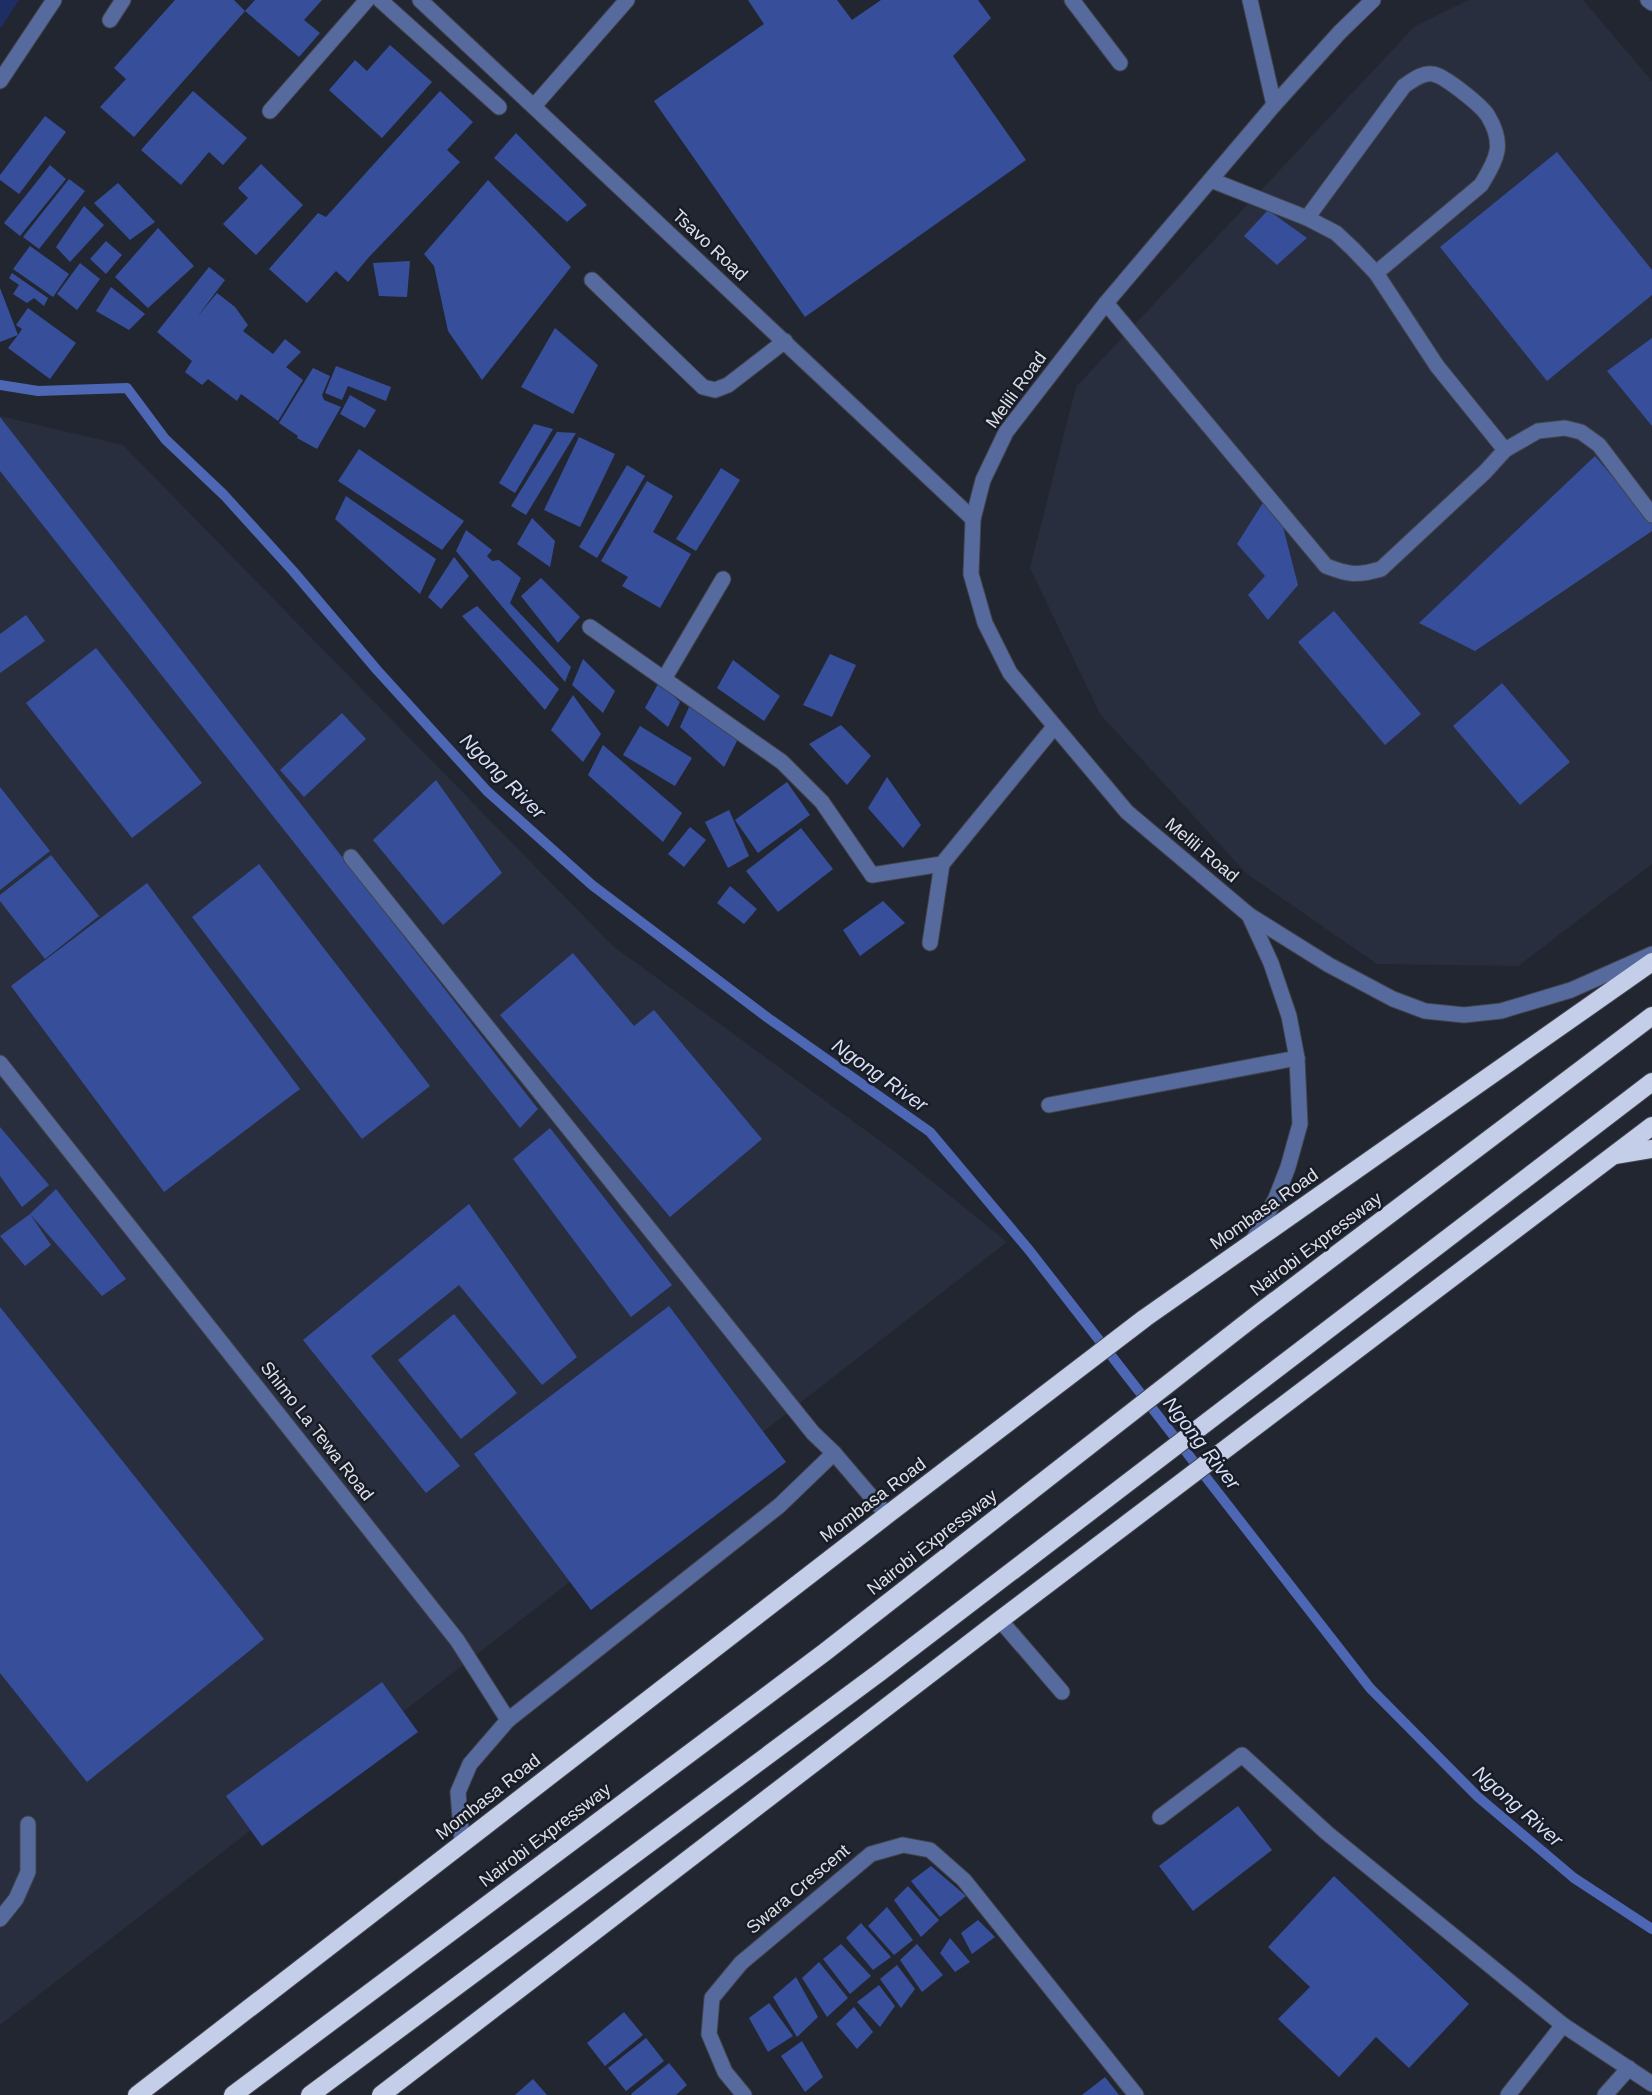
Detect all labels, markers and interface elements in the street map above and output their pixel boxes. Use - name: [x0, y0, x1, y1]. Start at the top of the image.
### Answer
- street label: Tsavo Road: [668, 205, 752, 285]
- street label: Melili Road: [982, 348, 1050, 432]
- water label: Ngong River: [456, 729, 551, 824]
- street label: Melili Road: [1161, 814, 1243, 886]
- water label: Ngong River: [828, 1034, 933, 1117]
- street label: Mombasa Road: [1206, 1164, 1322, 1254]
- street label: Nairobi Expressway: [1246, 1188, 1386, 1300]
- street label: Shimo La Tewa Road: [257, 1358, 377, 1504]
- water label: Ngong River: [1159, 1392, 1246, 1495]
- street label: Mombasa Road: [816, 1454, 930, 1546]
- street label: Nairobi Expressway: [863, 1485, 1001, 1599]
- street label: Mombasa Road: [432, 1750, 544, 1844]
- water label: Ngong River: [1469, 1761, 1568, 1852]
- street label: Nairobi Expressway: [475, 1779, 615, 1891]
- street label: Swara Crescent: [743, 1840, 853, 1938]

